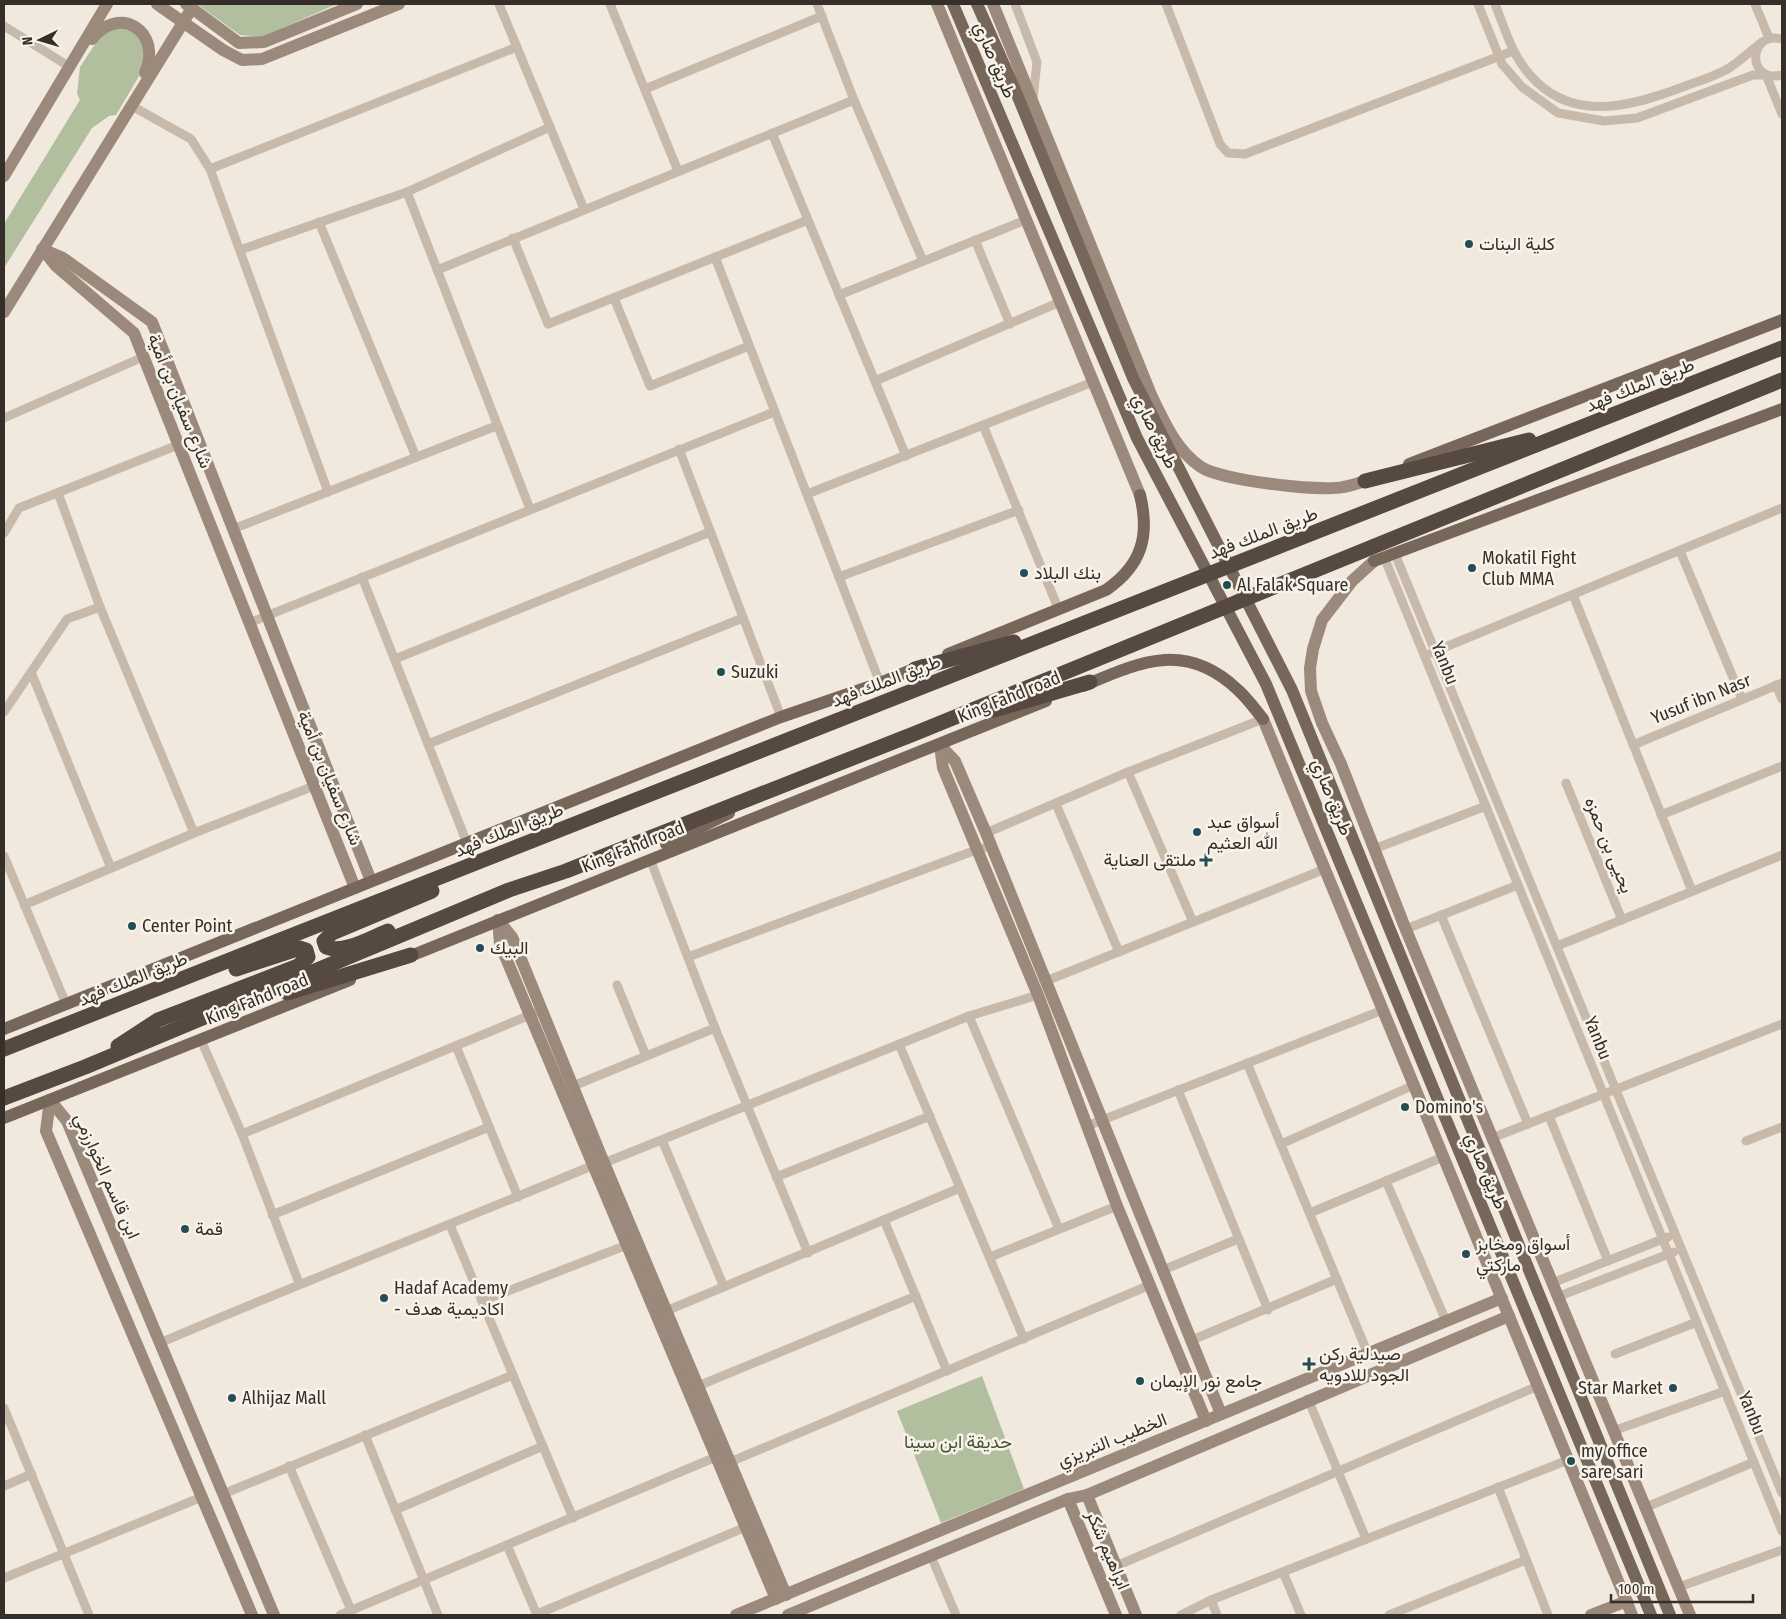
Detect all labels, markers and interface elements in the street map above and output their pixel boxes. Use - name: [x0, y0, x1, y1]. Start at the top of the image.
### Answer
- north arrow: [15, 15, 65, 65]
- street label: طريق صاري: [965, 18, 1021, 103]
- text: N: [19, 36, 36, 46]
- place label: كلية البنات: [1479, 233, 1555, 255]
- marker: كلية البنات: [1463, 238, 1475, 250]
- street label: شارع سفيان بن أمية: [142, 330, 217, 472]
- street label: طريق الملك فهد: [1582, 353, 1698, 417]
- street label: طريق صاري: [1124, 390, 1183, 474]
- street label: طريق الملك فهد: [1205, 502, 1321, 564]
- place label: Mokatil Fight Club MMA: [1482, 547, 1576, 590]
- place label: بنك البلاد: [1034, 562, 1101, 584]
- marker: Mokatil Fight Club MMA: [1466, 562, 1478, 574]
- marker: بنك البلاد: [1018, 567, 1030, 579]
- place label: Al Falak Square: [1237, 574, 1349, 596]
- marker: Al Falak Square: [1221, 579, 1233, 591]
- street label: Yanbu: [1426, 638, 1464, 688]
- street label: طريق الملك فهد: [828, 650, 944, 712]
- place label: Suzuki: [731, 661, 779, 683]
- marker: Suzuki: [715, 666, 727, 678]
- street label: King Fahd road: [954, 666, 1064, 728]
- street label: Yusuf ibn Nasr: [1648, 669, 1755, 729]
- street label: شارع سفيان بن أمية: [292, 707, 367, 849]
- street label: طريق صاري: [1303, 755, 1357, 840]
- street label: يحيى بن حمزه: [1580, 794, 1638, 896]
- street label: طريق الملك فهد: [451, 798, 567, 862]
- place label: أسواق عبد الله العثيم: [1207, 811, 1279, 855]
- street label: King Fahd road: [578, 816, 688, 878]
- marker: أسواق عبد الله العثيم: [1191, 826, 1203, 838]
- place label: ملتقى العناية: [1104, 849, 1196, 871]
- marker: ملتقى العناية: [1200, 854, 1212, 866]
- place label: Center Point: [142, 915, 233, 937]
- marker: Center Point: [126, 920, 138, 932]
- place label: البيك: [490, 937, 529, 959]
- marker: البيك: [474, 942, 486, 954]
- street label: طريق الملك فهد: [75, 947, 191, 1011]
- street label: King Fahd road: [202, 968, 312, 1030]
- street label: Yanbu: [1579, 1013, 1617, 1063]
- place label: Domino's: [1415, 1096, 1484, 1118]
- marker: Domino's: [1399, 1101, 1411, 1113]
- street label: ابن قاسم الخوارزمي: [66, 1110, 145, 1244]
- street label: طريق صاري: [1456, 1129, 1512, 1214]
- place label: قمة: [195, 1218, 223, 1240]
- marker: قمة: [179, 1223, 191, 1235]
- place label: أسواق ومخابز ماركتي: [1475, 1233, 1570, 1280]
- marker: أسواق ومخابز ماركتي: [1460, 1248, 1472, 1260]
- place label: Hadaf Academy - اكاديمية هدف: [394, 1277, 508, 1320]
- marker: Hadaf Academy - اكاديمية هدف: [378, 1292, 390, 1304]
- place label: صيدلية ركن الجود للادويه: [1319, 1343, 1409, 1386]
- marker: صيدلية ركن الجود للادويه: [1303, 1358, 1315, 1370]
- place label: جامع نور الإيمان: [1150, 1370, 1262, 1393]
- marker: جامع نور الإيمان: [1134, 1375, 1146, 1387]
- place label: Star Market: [1578, 1377, 1663, 1399]
- marker: Star Market: [1667, 1382, 1679, 1394]
- place label: Alhijaz Mall: [242, 1387, 326, 1409]
- street label: Yanbu: [1733, 1388, 1771, 1438]
- marker: Alhijaz Mall: [226, 1392, 238, 1404]
- street label: الخطيب التبريزي: [1054, 1408, 1171, 1476]
- park label: حديقة ابن سينا: [904, 1431, 1012, 1453]
- place label: my office sare sari: [1581, 1440, 1648, 1483]
- marker: my office sare sari: [1565, 1455, 1577, 1467]
- street label: ابراهيم شكر: [1080, 1506, 1135, 1594]
- scale bar: [1611, 1572, 1754, 1604]
- text: 100 m: [1618, 1580, 1655, 1598]

